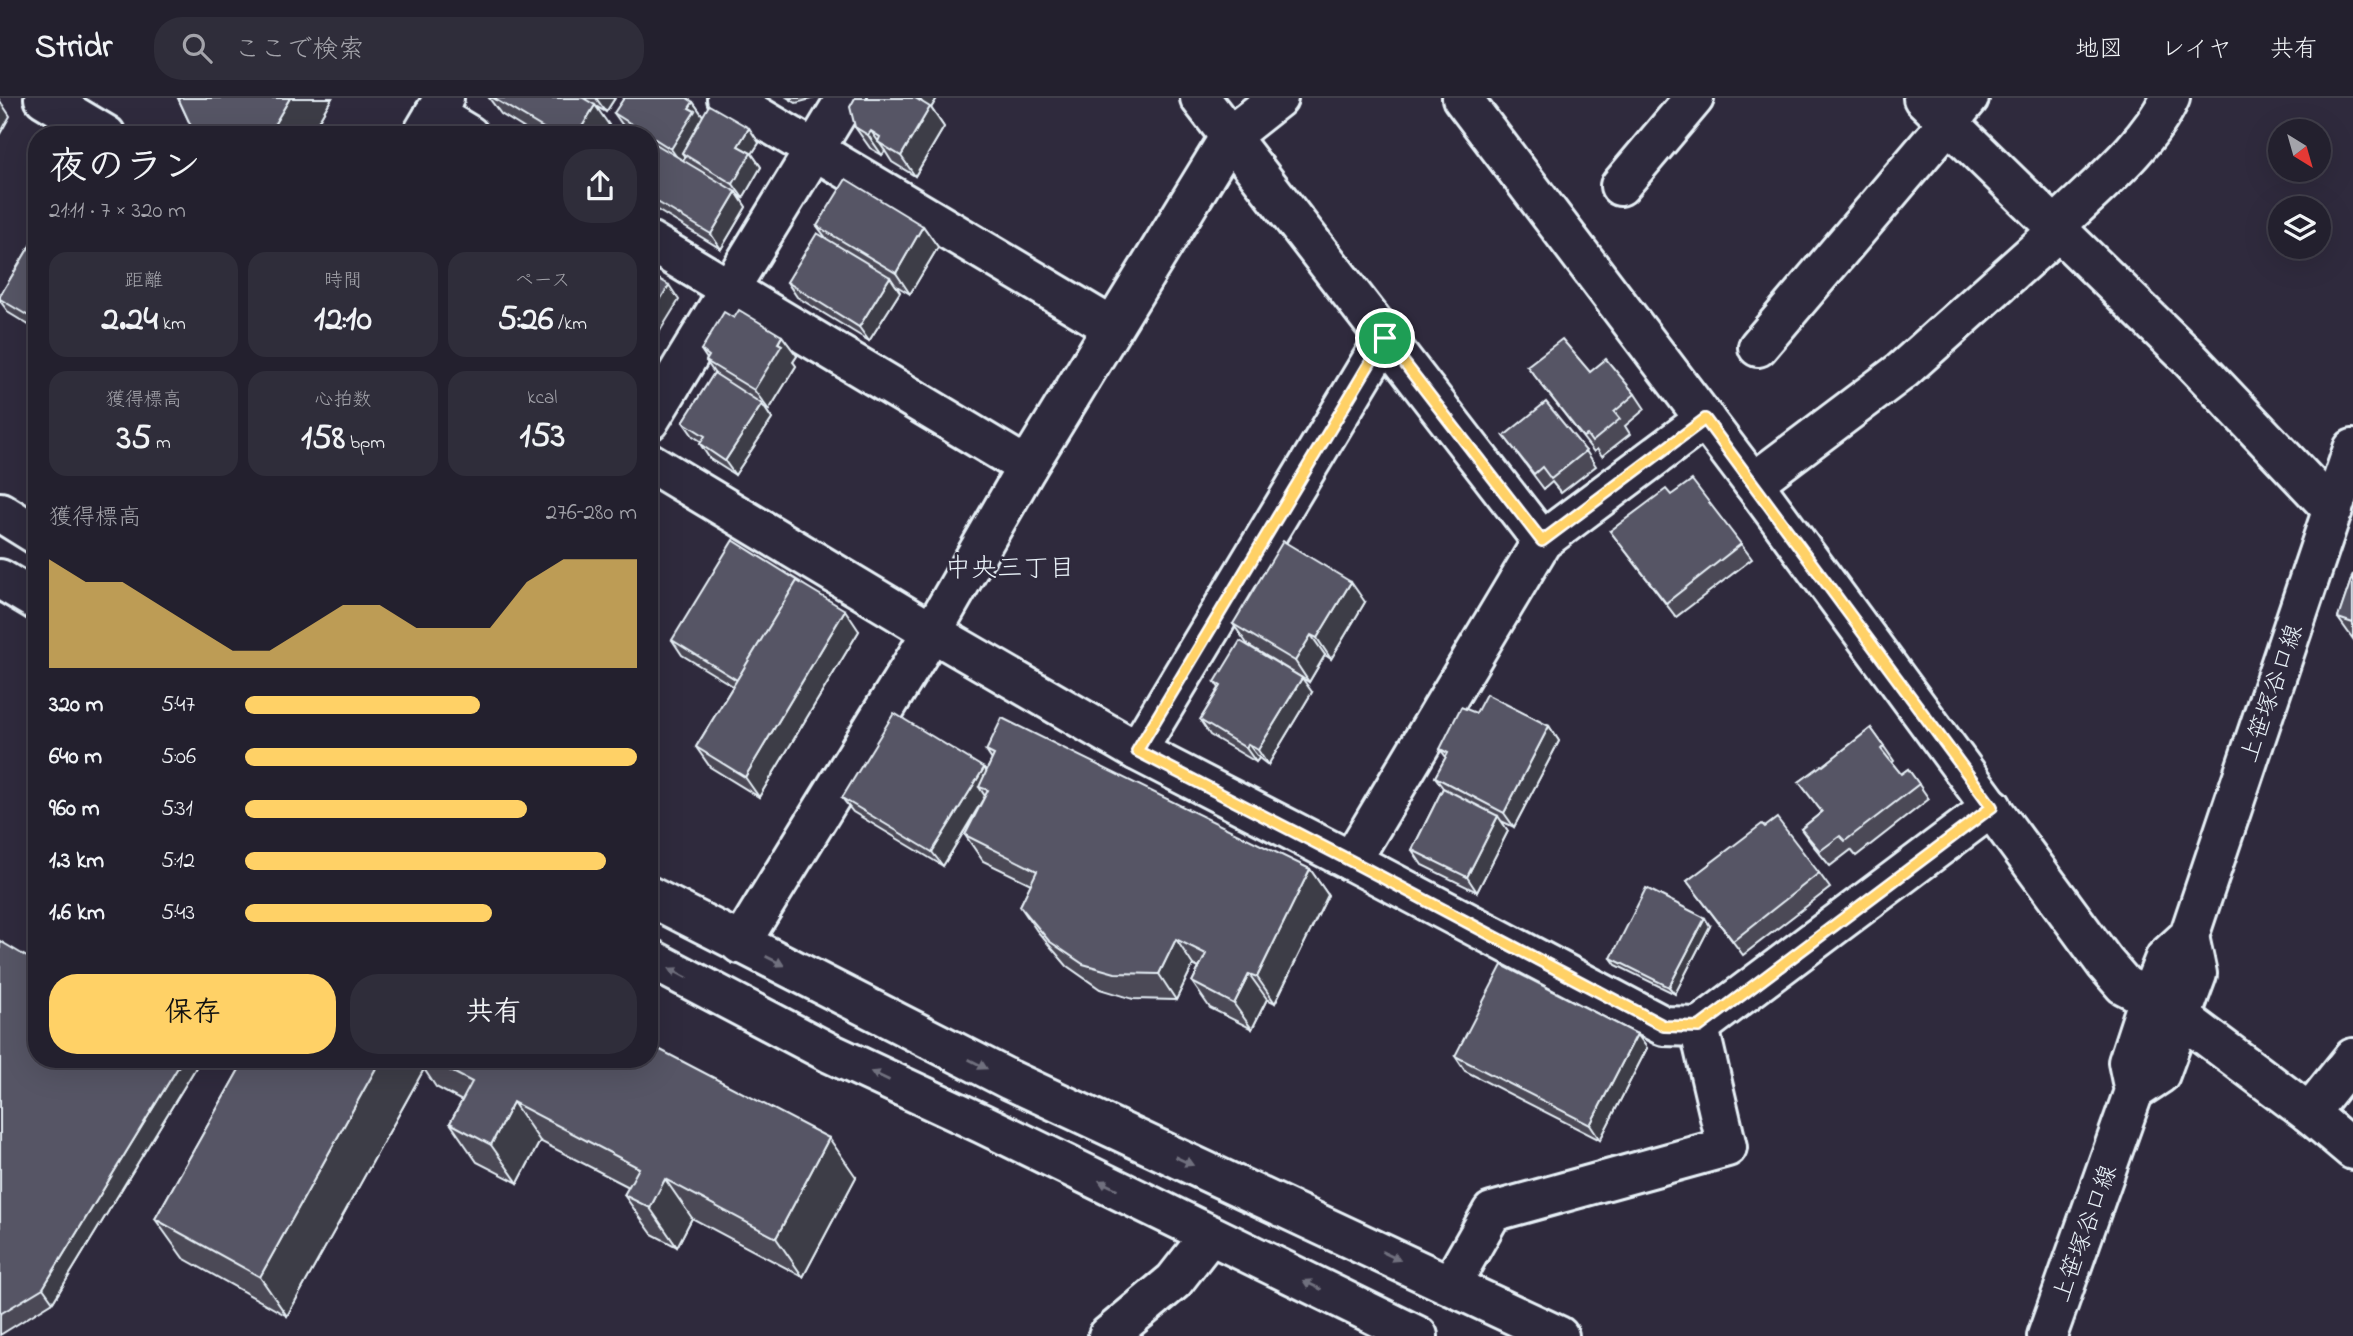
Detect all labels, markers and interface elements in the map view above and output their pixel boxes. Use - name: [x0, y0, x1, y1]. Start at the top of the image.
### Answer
- search box: [154, 17, 644, 80]
- text: Stridr: [35, 24, 112, 72]
- icon: search: [178, 29, 216, 67]
- text: ここで検索: [234, 32, 364, 70]
- text: 地図: [2075, 33, 2123, 68]
- text: レイヤ: [2161, 33, 2232, 68]
- text: 共有: [2270, 33, 2318, 68]
- north arrow: [2268, 119, 2331, 182]
- map controls: [2268, 119, 2331, 259]
- text: 夜のラン: [49, 141, 201, 197]
- button: share: [563, 149, 637, 223]
- text: 21:11 · 7 × 320 m: [49, 195, 186, 228]
- button: layers: [2268, 196, 2331, 259]
- text: 距離: [125, 268, 163, 295]
- text: 時間: [324, 268, 362, 295]
- text: ペース: [514, 268, 570, 295]
- text: 2.24: [102, 295, 158, 346]
- text: 12:10: [314, 295, 372, 346]
- text: 5:26: [498, 295, 553, 346]
- pin: [1355, 308, 1415, 368]
- text: km: [158, 311, 186, 338]
- text: /km: [553, 311, 587, 338]
- icon: arrive: [1366, 319, 1404, 357]
- text: kcal: [527, 385, 557, 412]
- text: 獲得標高: [106, 387, 182, 414]
- text: 心拍数: [314, 387, 372, 414]
- text: 153: [520, 412, 565, 463]
- text: 35: [117, 414, 151, 465]
- text: 158: [301, 414, 345, 465]
- text: m: [151, 430, 171, 457]
- text: bpm: [345, 430, 385, 457]
- text: 276–280 m: [546, 497, 637, 530]
- text: 獲得標高: [49, 502, 141, 535]
- district label: 中央三丁目: [945, 551, 1075, 589]
- street label: 上笹塚谷口線: [2233, 620, 2313, 768]
- text: 320 m: [49, 689, 103, 722]
- text: 5:47: [161, 689, 195, 722]
- text: 640 m: [49, 741, 102, 774]
- text: 5:06: [161, 741, 196, 774]
- text: 960 m: [49, 793, 100, 826]
- text: 5:31: [161, 793, 193, 826]
- text: 1.3 km: [49, 845, 104, 878]
- text: 5:12: [161, 845, 195, 878]
- text: 1.6 km: [49, 897, 105, 930]
- text: 5:43: [161, 897, 195, 930]
- one-way arrow: [765, 956, 785, 967]
- one-way arrow: [668, 967, 688, 979]
- button: 保存: [49, 974, 336, 1054]
- button: 共有: [350, 974, 637, 1054]
- one-way arrow: [968, 1059, 988, 1070]
- one-way arrow: [870, 1070, 890, 1082]
- one-way arrow: [1174, 1155, 1194, 1167]
- street label: 上笹塚谷口線: [2045, 1160, 2127, 1307]
- one-way arrow: [1098, 1180, 1118, 1191]
- one-way arrow: [1380, 1251, 1401, 1262]
- one-way arrow: [1302, 1279, 1322, 1291]

